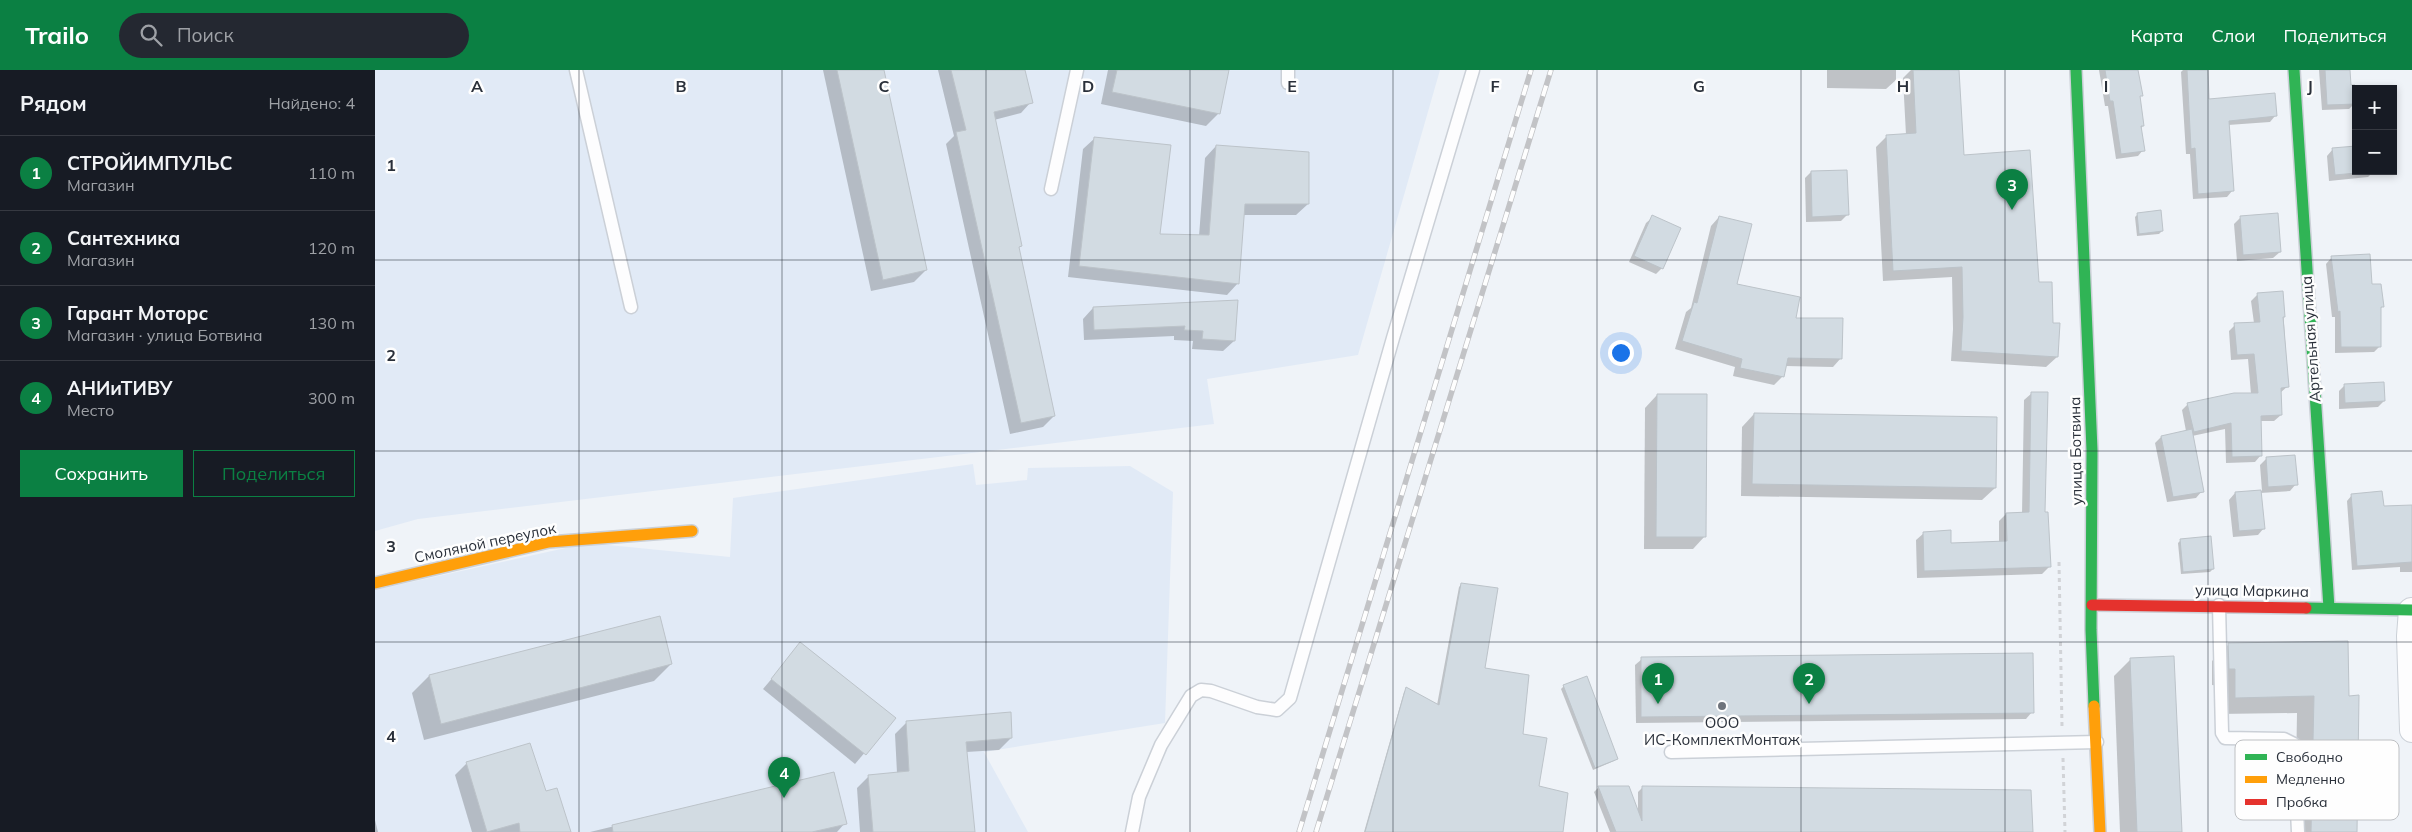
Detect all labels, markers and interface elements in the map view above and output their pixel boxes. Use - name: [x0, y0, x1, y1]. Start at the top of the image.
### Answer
- search box: [119, 13, 469, 58]
- text: Trailo: [25, 20, 89, 50]
- icon: search: [137, 21, 165, 49]
- text: Поиск: [177, 23, 234, 47]
- text: Карта: [2131, 24, 2183, 47]
- text: Слои: [2211, 24, 2256, 47]
- text: Поделиться: [2284, 24, 2387, 47]
- text: A: [471, 76, 483, 96]
- text: B: [675, 76, 687, 96]
- text: C: [879, 76, 890, 96]
- text: D: [1082, 76, 1094, 96]
- text: E: [1287, 76, 1297, 96]
- text: F: [1490, 76, 1500, 96]
- text: G: [1693, 76, 1705, 96]
- text: H: [1897, 76, 1909, 96]
- text: I: [2104, 76, 2108, 96]
- text: J: [2307, 76, 2313, 96]
- map controls: [2352, 85, 2397, 175]
- button: +: [2352, 85, 2397, 130]
- text: Рядом: [20, 90, 87, 116]
- text: Найдено: 4: [269, 93, 355, 113]
- button: −: [2352, 130, 2397, 175]
- text: СТРОЙИМПУЛЬС: [67, 151, 233, 175]
- text: 1: [386, 155, 396, 175]
- text: 1: [31, 163, 41, 183]
- text: 110 m: [308, 163, 355, 183]
- pin: 3: [1996, 169, 2028, 210]
- text: Магазин: [67, 175, 135, 195]
- text: Сантехника: [67, 226, 180, 250]
- text: 2: [31, 238, 41, 258]
- text: 120 m: [308, 238, 355, 258]
- text: Магазин: [67, 250, 135, 270]
- street label: Артельная улица: [2297, 275, 2324, 403]
- text: Гарант Моторс: [67, 301, 208, 325]
- text: 3: [31, 313, 41, 333]
- text: 130 m: [308, 313, 355, 333]
- text: Магазин · улица Ботвина: [67, 325, 263, 345]
- your location: [1608, 340, 1634, 366]
- text: 2: [386, 345, 396, 365]
- text: АНИиТИВУ: [67, 376, 172, 400]
- text: 4: [31, 388, 41, 408]
- text: 300 m: [308, 388, 355, 408]
- street label: улица Ботвина: [2065, 396, 2086, 506]
- text: Место: [67, 400, 114, 420]
- button: Сохранить: [20, 450, 183, 497]
- button: Поделиться: [193, 450, 355, 497]
- street label: Смоляной переулок: [412, 518, 558, 567]
- text: 3: [386, 536, 396, 556]
- street label: улица Маркина: [2195, 580, 2309, 601]
- pin: 1: [1642, 663, 1674, 704]
- pin: 2: [1793, 663, 1825, 704]
- marker: ООО ИС-КомплектМонтаж: [1716, 700, 1728, 712]
- place label: ООО ИС-КомплектМонтаж: [1644, 713, 1801, 749]
- text: 4: [386, 726, 396, 746]
- legend: [2235, 740, 2399, 820]
- text: Свободно: [2276, 748, 2343, 766]
- pin: 4: [768, 757, 800, 798]
- text: Медленно: [2276, 770, 2345, 788]
- text: Пробка: [2276, 793, 2328, 811]

